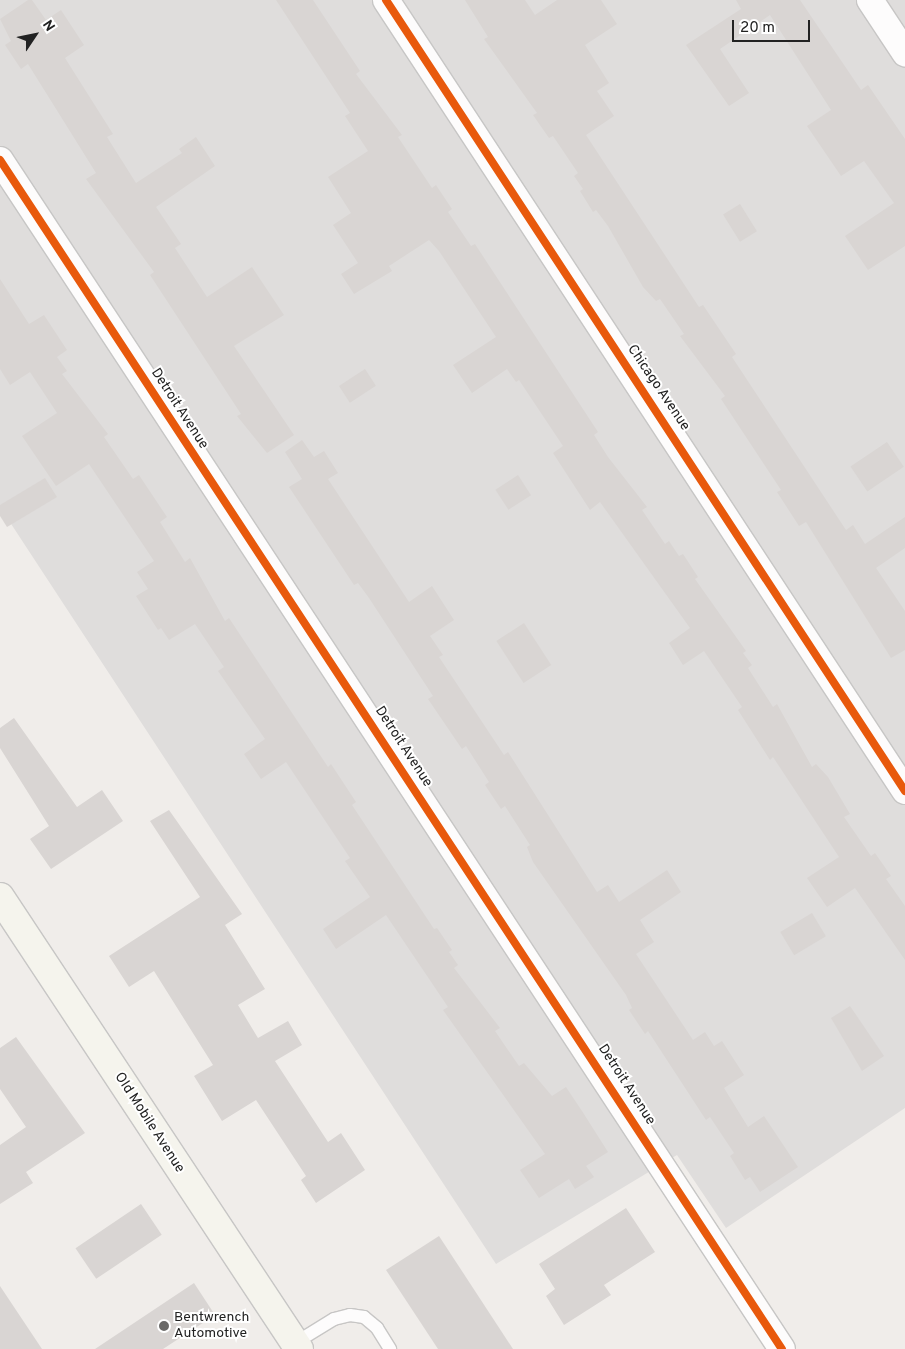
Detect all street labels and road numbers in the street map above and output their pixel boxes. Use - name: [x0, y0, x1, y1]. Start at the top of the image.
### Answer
- street label: Chicago Avenue: [623, 342, 693, 434]
- street label: Detroit Avenue: [147, 365, 211, 453]
- street label: Detroit Avenue: [371, 703, 435, 791]
- street label: Detroit Avenue: [594, 1041, 658, 1129]
- street label: Old Mobile Avenue: [110, 1069, 188, 1177]

